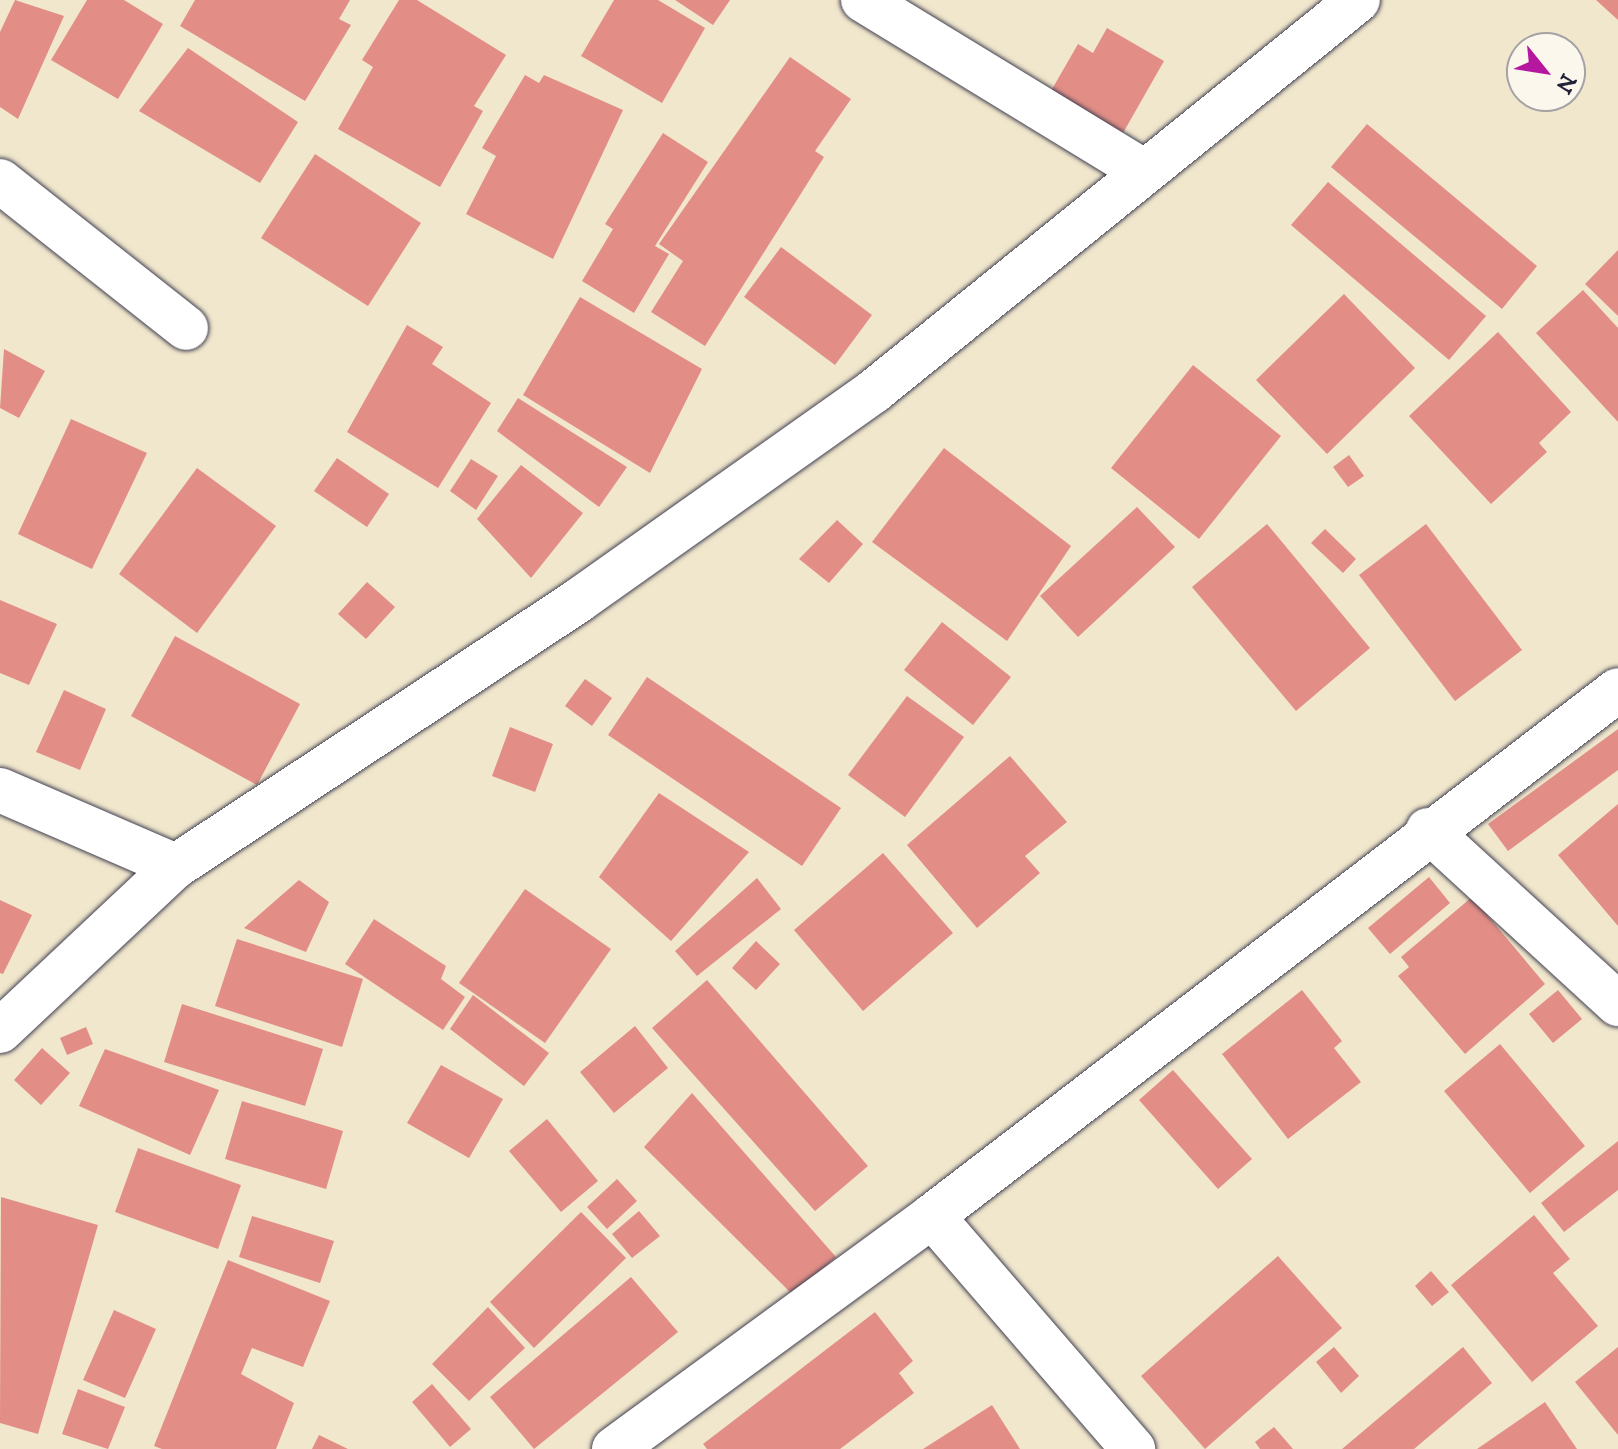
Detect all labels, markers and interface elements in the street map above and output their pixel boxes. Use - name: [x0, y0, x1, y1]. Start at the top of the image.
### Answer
- north arrow: [1506, 32, 1586, 112]
- text: N: [1549, 69, 1582, 98]

